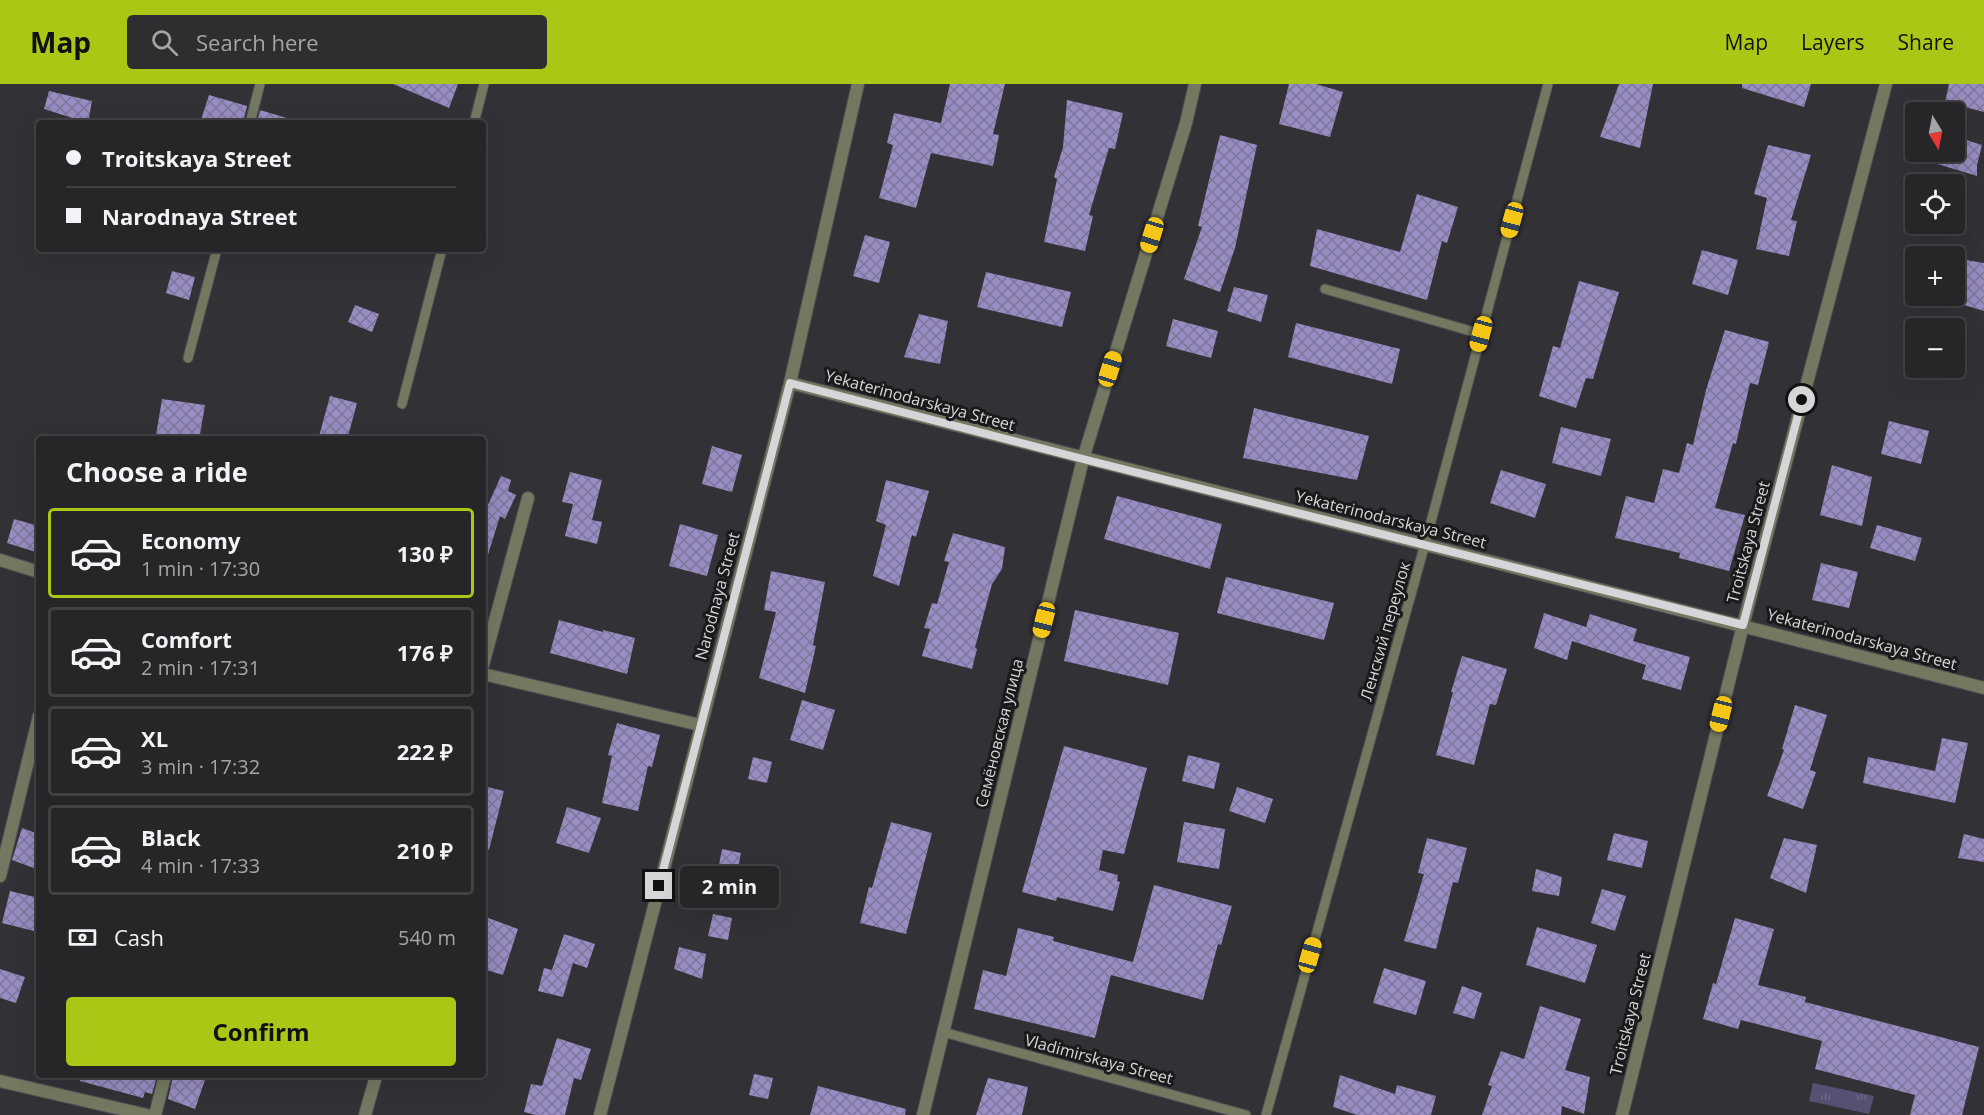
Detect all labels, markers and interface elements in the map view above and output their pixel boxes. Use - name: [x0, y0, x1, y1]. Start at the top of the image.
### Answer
- search box: [127, 15, 547, 69]
- text: Map: [30, 23, 91, 61]
- icon: search: [148, 26, 181, 59]
- text: Search here: [196, 27, 319, 57]
- text: Map: [1725, 28, 1768, 56]
- text: Layers: [1801, 28, 1865, 56]
- text: Share: [1898, 28, 1954, 56]
- north arrow: [1905, 102, 1965, 162]
- map controls: [1905, 102, 1965, 378]
- text: Troitskaya Street: [102, 143, 291, 173]
- button: locate: [1905, 174, 1965, 234]
- car: [1499, 200, 1525, 240]
- text: Narodnaya Street: [102, 201, 297, 231]
- car: [1138, 215, 1166, 255]
- button: +: [1905, 246, 1965, 306]
- car: [1468, 314, 1494, 354]
- button: −: [1905, 318, 1965, 378]
- car: [1096, 349, 1124, 389]
- street label: Yekaterinodarskaya Street: [823, 364, 1018, 436]
- route start: [1788, 386, 1815, 413]
- text: Choose a ride: [66, 453, 248, 490]
- street label: Troitskaya Street: [1721, 478, 1775, 605]
- street label: Yekaterinodarskaya Street: [1293, 485, 1489, 553]
- text: Economy: [141, 525, 240, 555]
- icon: car: [69, 526, 123, 580]
- street label: Narodnaya Street: [689, 529, 745, 662]
- text: 130 ₽: [397, 538, 453, 568]
- text: 1 min · 17:30: [141, 555, 260, 582]
- street label: Ленский переулок: [1355, 558, 1416, 703]
- car: [1031, 600, 1057, 640]
- street label: Yekaterinodarskaya Street: [1765, 603, 1960, 675]
- text: Comfort: [141, 624, 232, 654]
- icon: car: [69, 625, 123, 679]
- text: 176 ₽: [397, 637, 453, 667]
- text: 2 min · 17:31: [141, 654, 260, 681]
- street label: Семёновская улица: [970, 656, 1028, 810]
- car: [1708, 694, 1734, 734]
- text: XL: [141, 723, 168, 753]
- icon: car: [69, 724, 123, 778]
- text: 222 ₽: [397, 736, 453, 766]
- text: 3 min · 17:32: [141, 753, 260, 780]
- text: Black: [141, 822, 201, 852]
- icon: car: [69, 823, 123, 877]
- text: 210 ₽: [397, 835, 453, 865]
- text: 4 min · 17:33: [141, 852, 260, 879]
- callout: 2 min: [680, 865, 779, 907]
- route end: [645, 872, 672, 899]
- text: 2 min: [702, 873, 757, 900]
- icon: cash: [66, 921, 99, 954]
- text: Cash: [114, 922, 164, 952]
- text: 540 m: [398, 924, 456, 951]
- car: [1296, 935, 1324, 975]
- street label: Troitskaya Street: [1604, 950, 1656, 1077]
- button: Confirm: [66, 997, 456, 1066]
- street label: Vladimirskaya Street: [1023, 1029, 1176, 1089]

